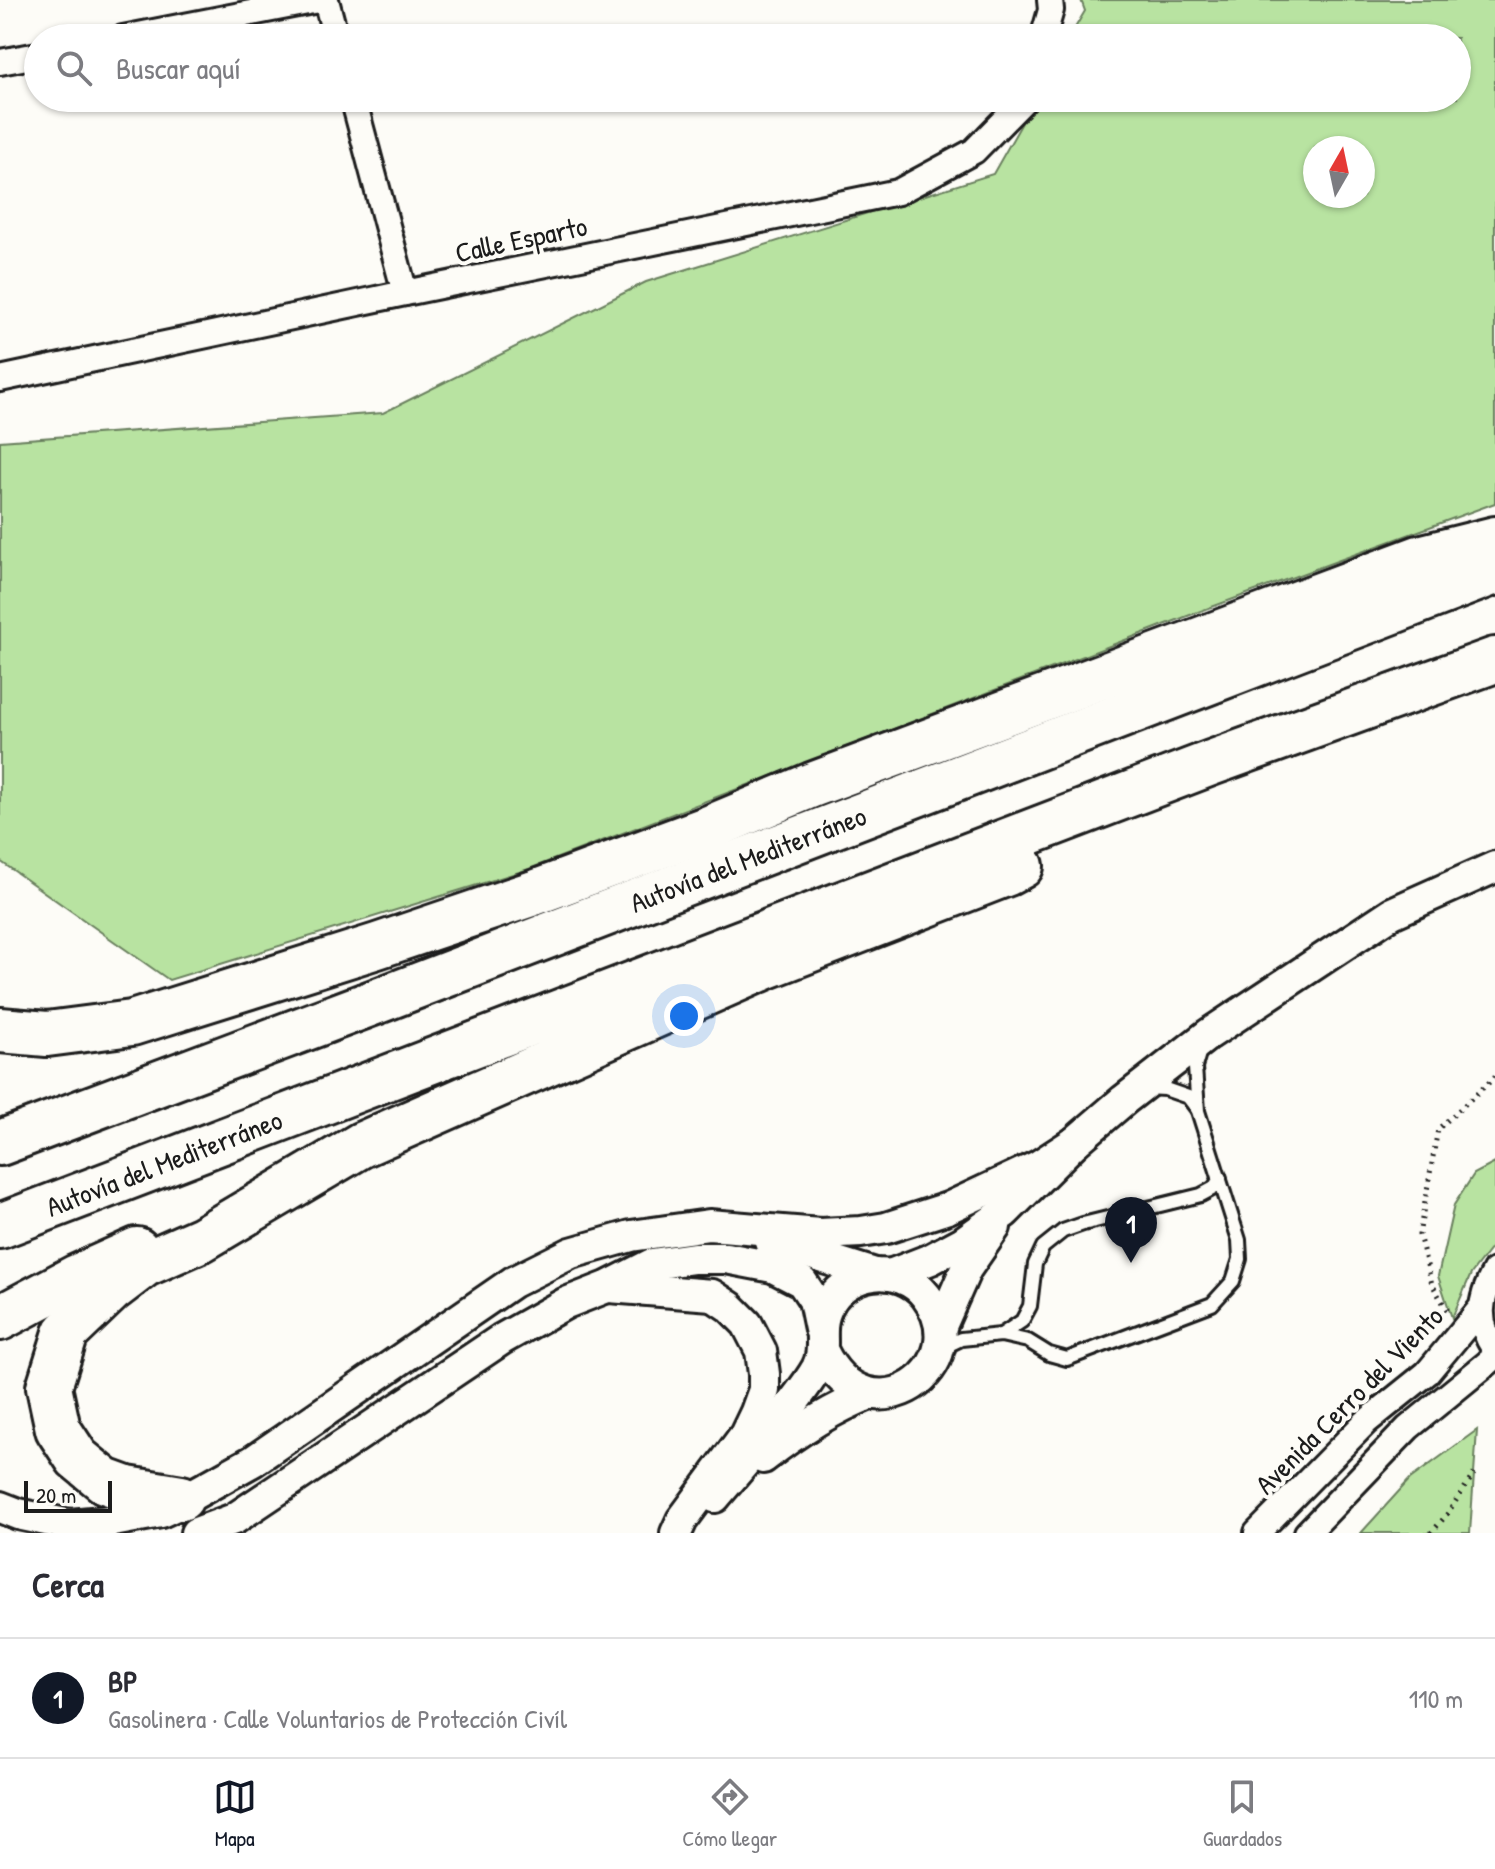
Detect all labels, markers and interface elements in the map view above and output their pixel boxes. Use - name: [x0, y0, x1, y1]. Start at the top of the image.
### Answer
- search box: [24, 24, 1471, 112]
- icon: search: [52, 46, 96, 90]
- text: Buscar aquí: [116, 48, 241, 88]
- north arrow: [1303, 136, 1375, 208]
- street label: Calle Esparto: [452, 207, 590, 271]
- street label: Autovía del Mediterráneo: [624, 796, 872, 922]
- your location: [664, 996, 704, 1036]
- street label: Autovía del Mediterráneo: [40, 1100, 288, 1226]
- pin: 1: [1105, 1197, 1157, 1263]
- street label: Avenida Cerro del Viento: [1247, 1298, 1451, 1502]
- scale bar: [24, 1477, 112, 1513]
- text: 20 m: [36, 1480, 76, 1510]
- text: Cerca: [32, 1562, 104, 1608]
- text: BP: [108, 1661, 138, 1701]
- text: 1: [53, 1681, 63, 1716]
- text: 110 m: [1409, 1681, 1463, 1716]
- text: Gasolinera · Calle Voluntarios de Protección Civíl: [108, 1701, 567, 1736]
- tab: Mapa: [213, 1775, 257, 1853]
- tab: Cómo llegar: [682, 1775, 777, 1853]
- tab: Guardados: [1203, 1775, 1282, 1853]

